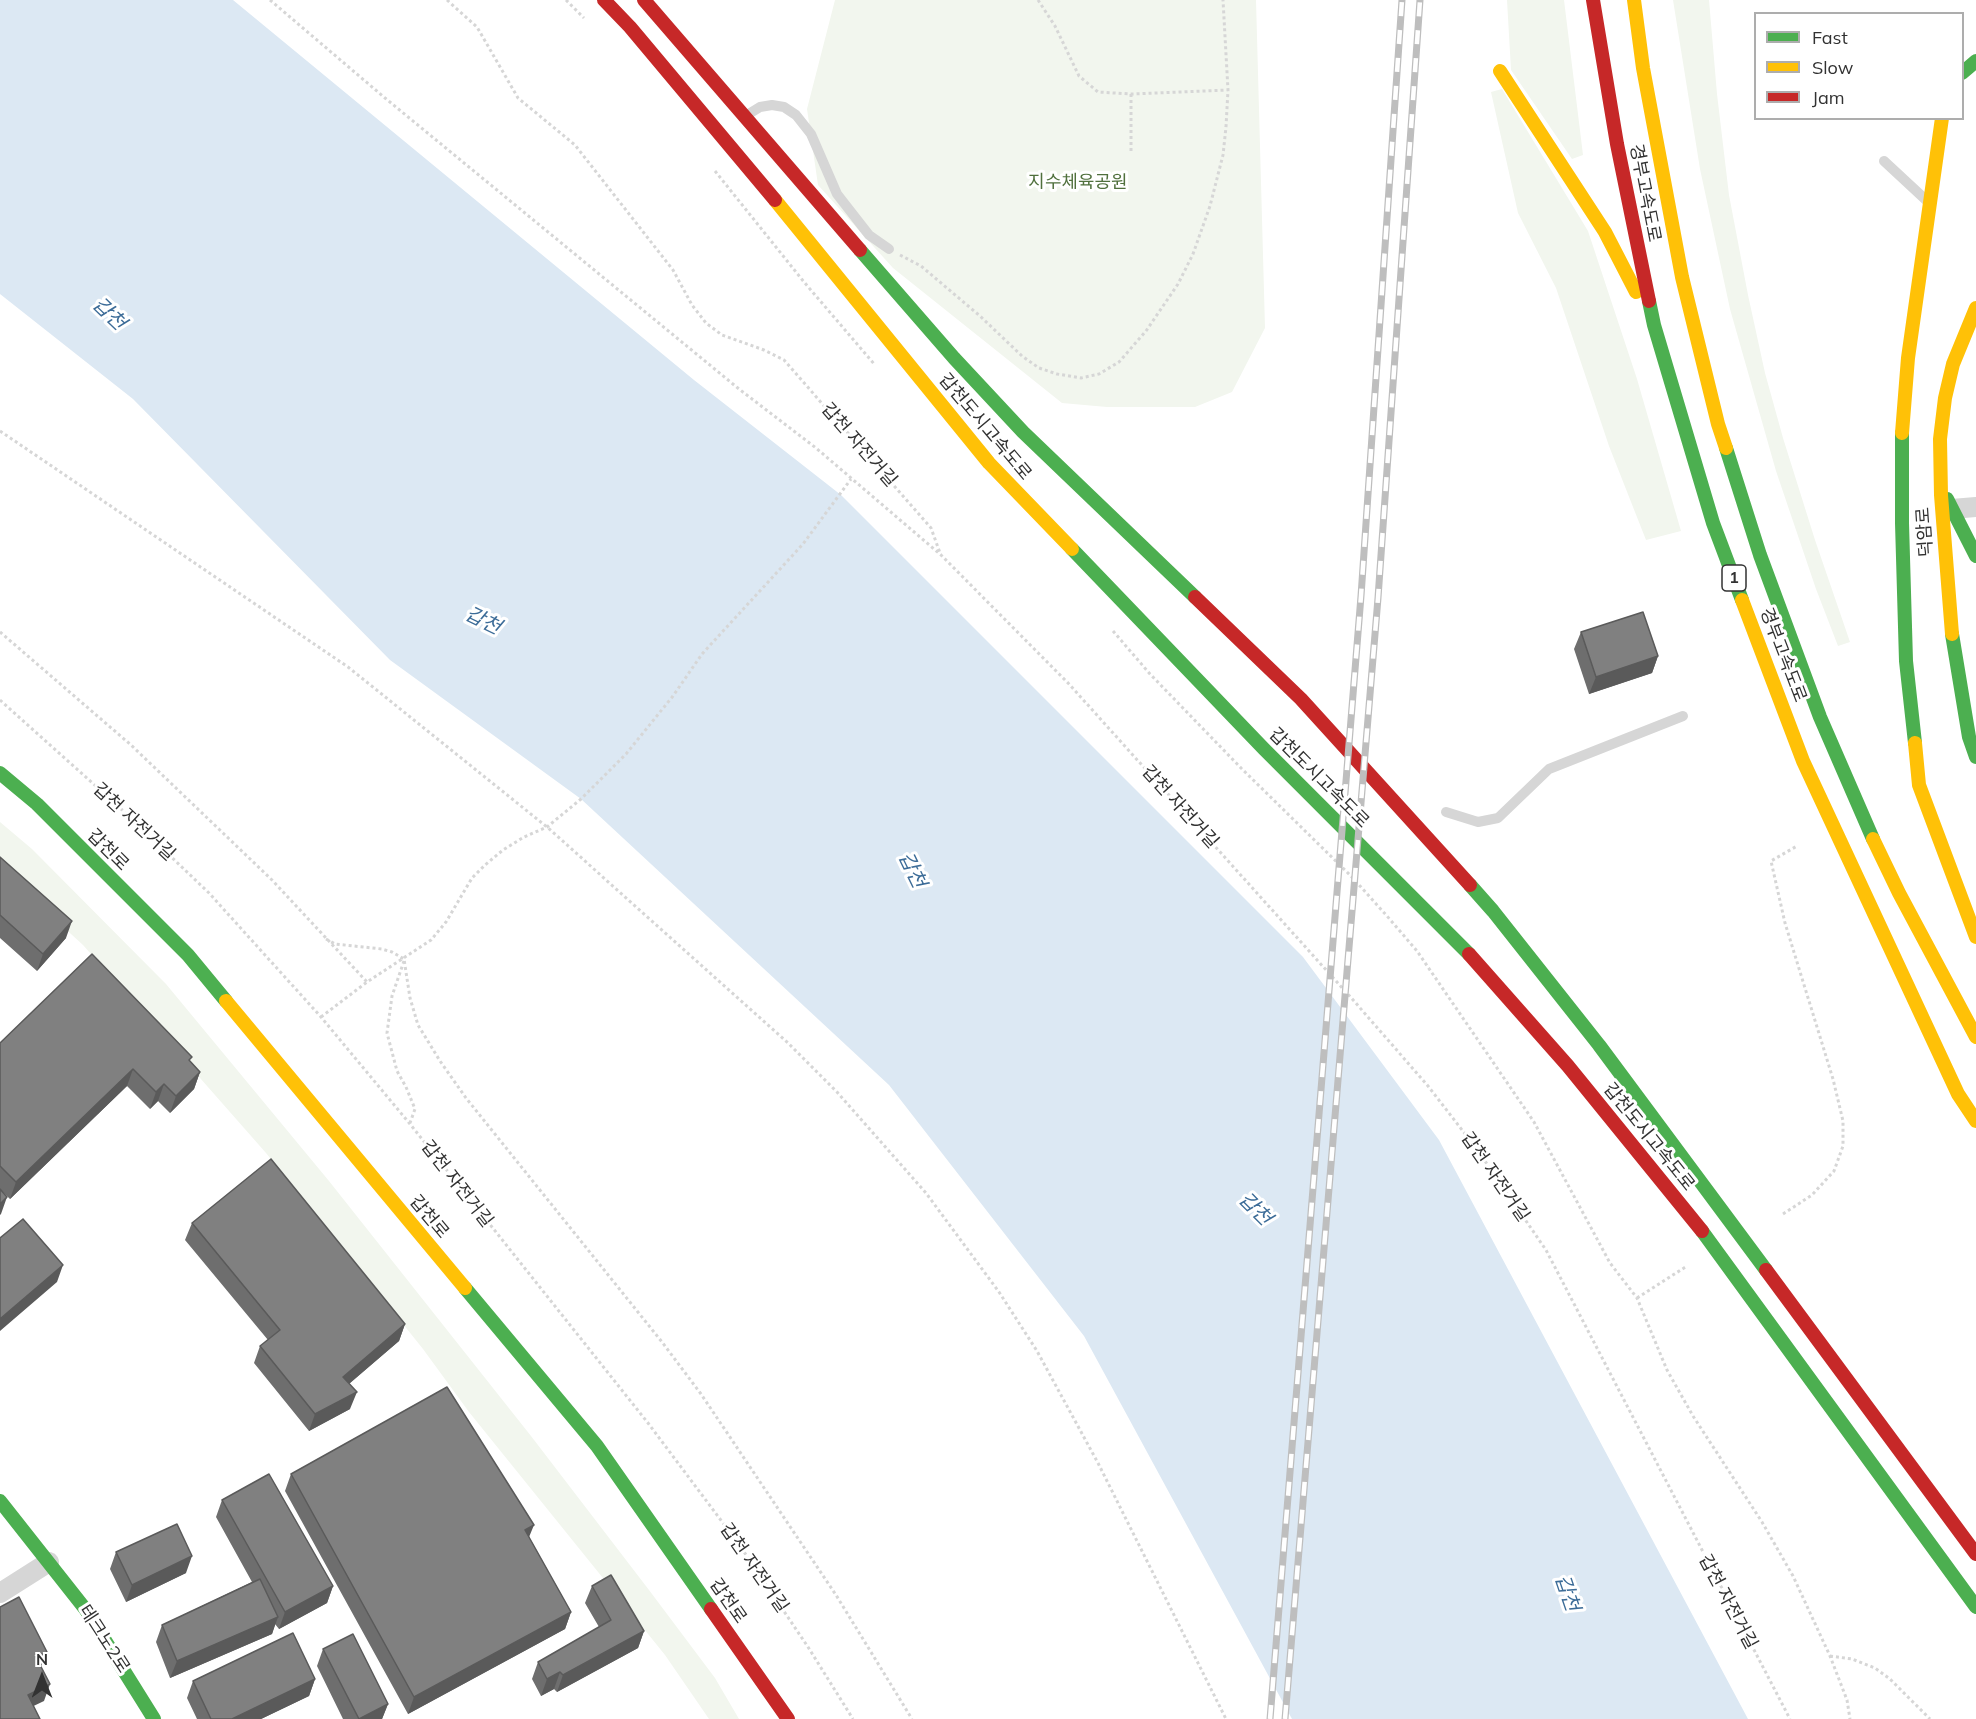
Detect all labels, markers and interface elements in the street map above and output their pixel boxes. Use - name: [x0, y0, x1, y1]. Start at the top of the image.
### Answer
- legend: [1754, 12, 1964, 120]
- text: Fast: [1812, 26, 1848, 49]
- text: Slow: [1812, 56, 1853, 79]
- text: Jam: [1812, 86, 1845, 109]
- street label: 경부고속도로: [1625, 142, 1665, 244]
- park label: 지수체육공원: [1028, 172, 1128, 194]
- water label: 갑천: [87, 293, 131, 335]
- street label: 갑천도시고속도로: [934, 369, 1036, 485]
- street label: 갑천 자전거길: [817, 399, 901, 491]
- street label: 덕암로: [1912, 506, 1938, 558]
- road number: 1: [1722, 565, 1746, 591]
- water label: 갑천: [461, 602, 505, 640]
- street label: 경부고속도로: [1755, 605, 1811, 705]
- street label: 갑천도시고속도로: [1265, 724, 1373, 832]
- street label: 갑천 자전거길: [1137, 761, 1223, 853]
- street label: 갑천 자전거길: [89, 779, 179, 865]
- street label: 갑천로: [83, 825, 133, 875]
- water label: 갑천: [893, 848, 931, 892]
- street label: 갑천도시고속도로: [1599, 1079, 1699, 1195]
- street label: 갑천 자전거길: [1456, 1128, 1534, 1226]
- street label: 갑천 자전거길: [416, 1136, 498, 1232]
- water label: 갑천: [1234, 1188, 1276, 1230]
- street label: 갑천로: [405, 1191, 453, 1243]
- street label: 갑천 자전거길: [715, 1519, 793, 1617]
- street label: 갑천 자전거길: [1694, 1551, 1762, 1653]
- water label: 갑천: [1550, 1572, 1584, 1614]
- street label: 갑천로: [705, 1574, 751, 1628]
- street label: 테크노2로: [74, 1601, 134, 1677]
- north arrow: [12, 1647, 72, 1707]
- text: N: [36, 1649, 48, 1669]

